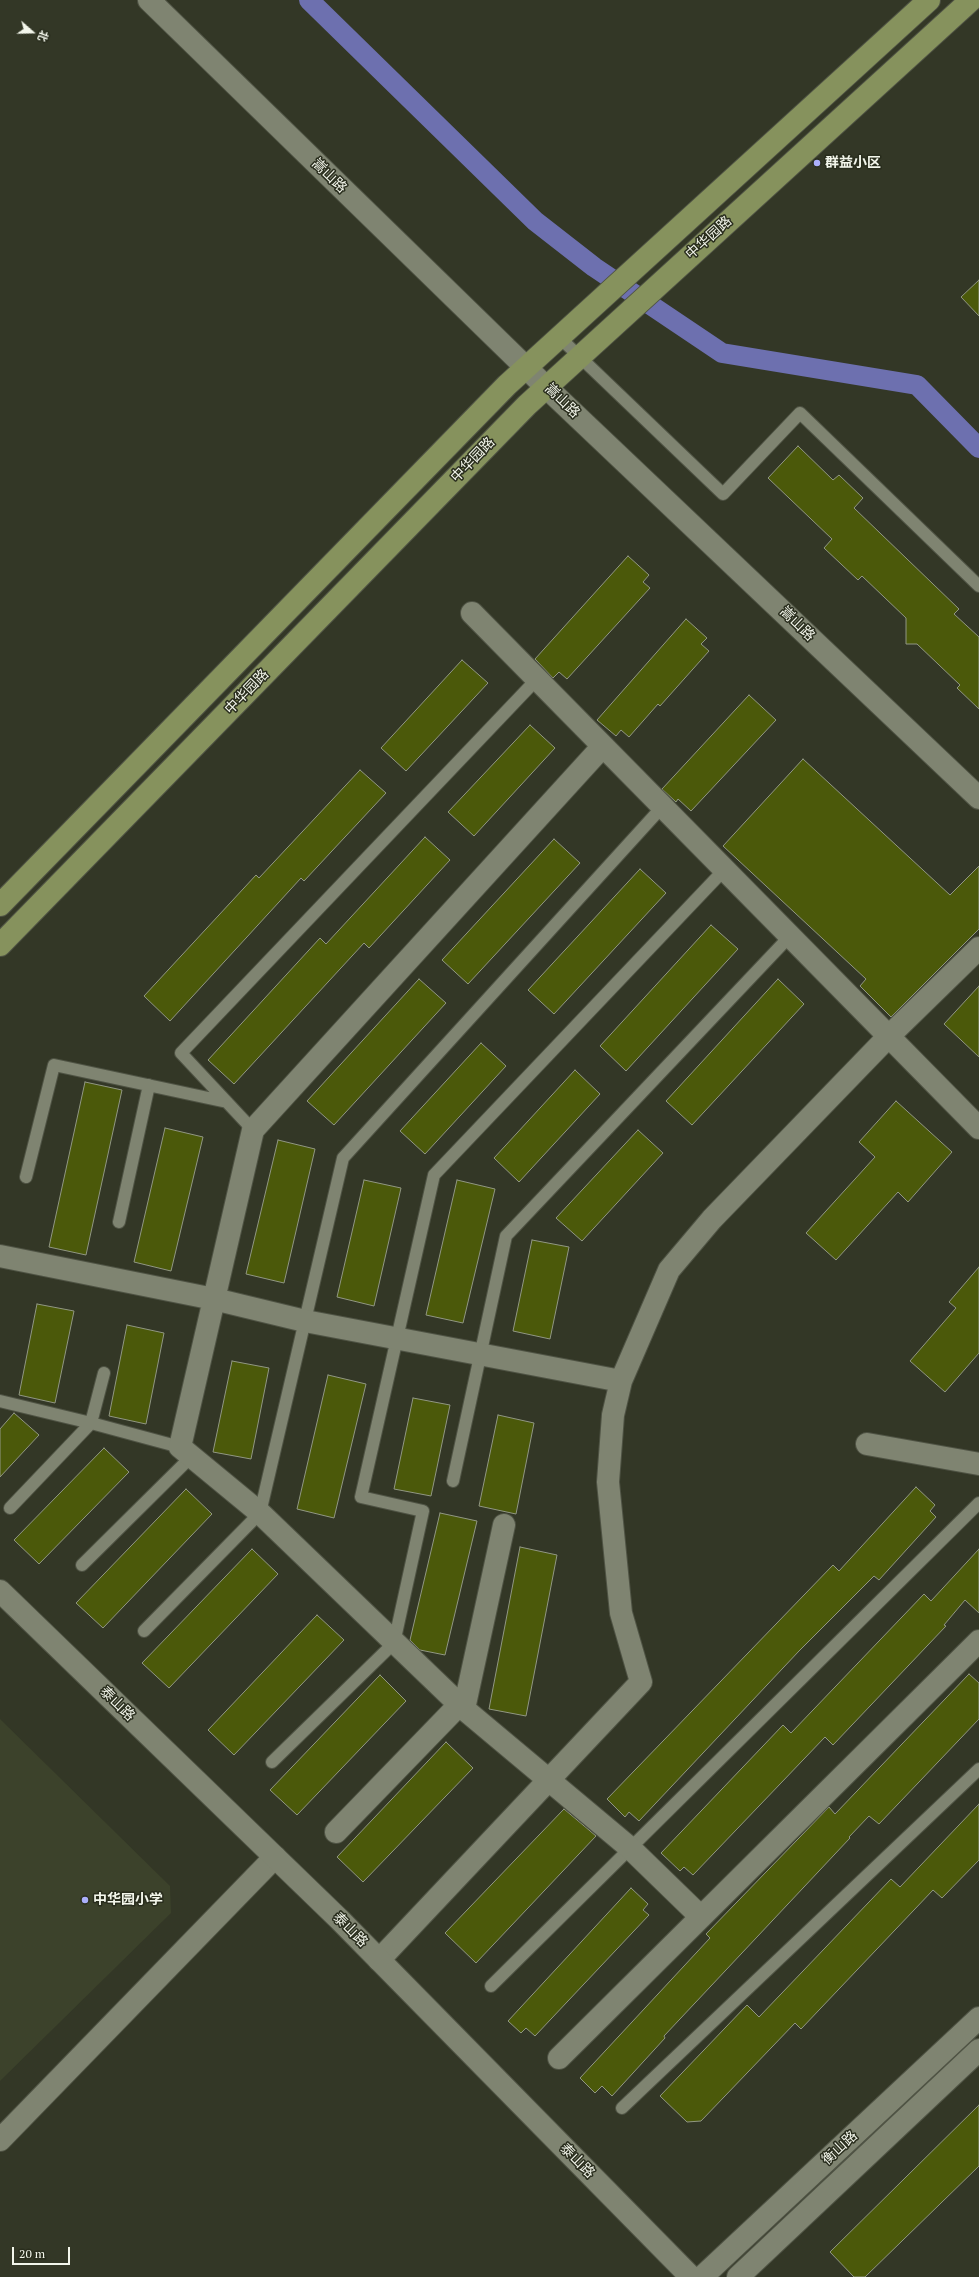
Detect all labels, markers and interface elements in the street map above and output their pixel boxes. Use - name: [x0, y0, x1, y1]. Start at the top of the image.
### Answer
- north arrow: [12, 12, 52, 52]
- text: 北: [35, 29, 52, 44]
- street label: 嵩山路: [308, 155, 350, 197]
- place label: 群益小区: [825, 155, 881, 171]
- marker: 群益小区: [812, 158, 822, 168]
- street label: 中华园路: [683, 213, 735, 263]
- street label: 嵩山路: [541, 380, 583, 422]
- street label: 中华园路: [448, 434, 498, 486]
- street label: 嵩山路: [776, 603, 818, 645]
- street label: 中华园路: [222, 666, 272, 718]
- street label: 泰山路: [96, 1683, 138, 1725]
- place label: 中华园小学: [93, 1892, 163, 1908]
- marker: 中华园小学: [80, 1895, 90, 1905]
- street label: 泰山路: [329, 1909, 371, 1951]
- street label: 衡山路: [819, 2128, 861, 2168]
- street label: 泰山路: [556, 2140, 598, 2182]
- scale bar: [14, 2239, 72, 2265]
- text: 20 m: [19, 2246, 45, 2261]

